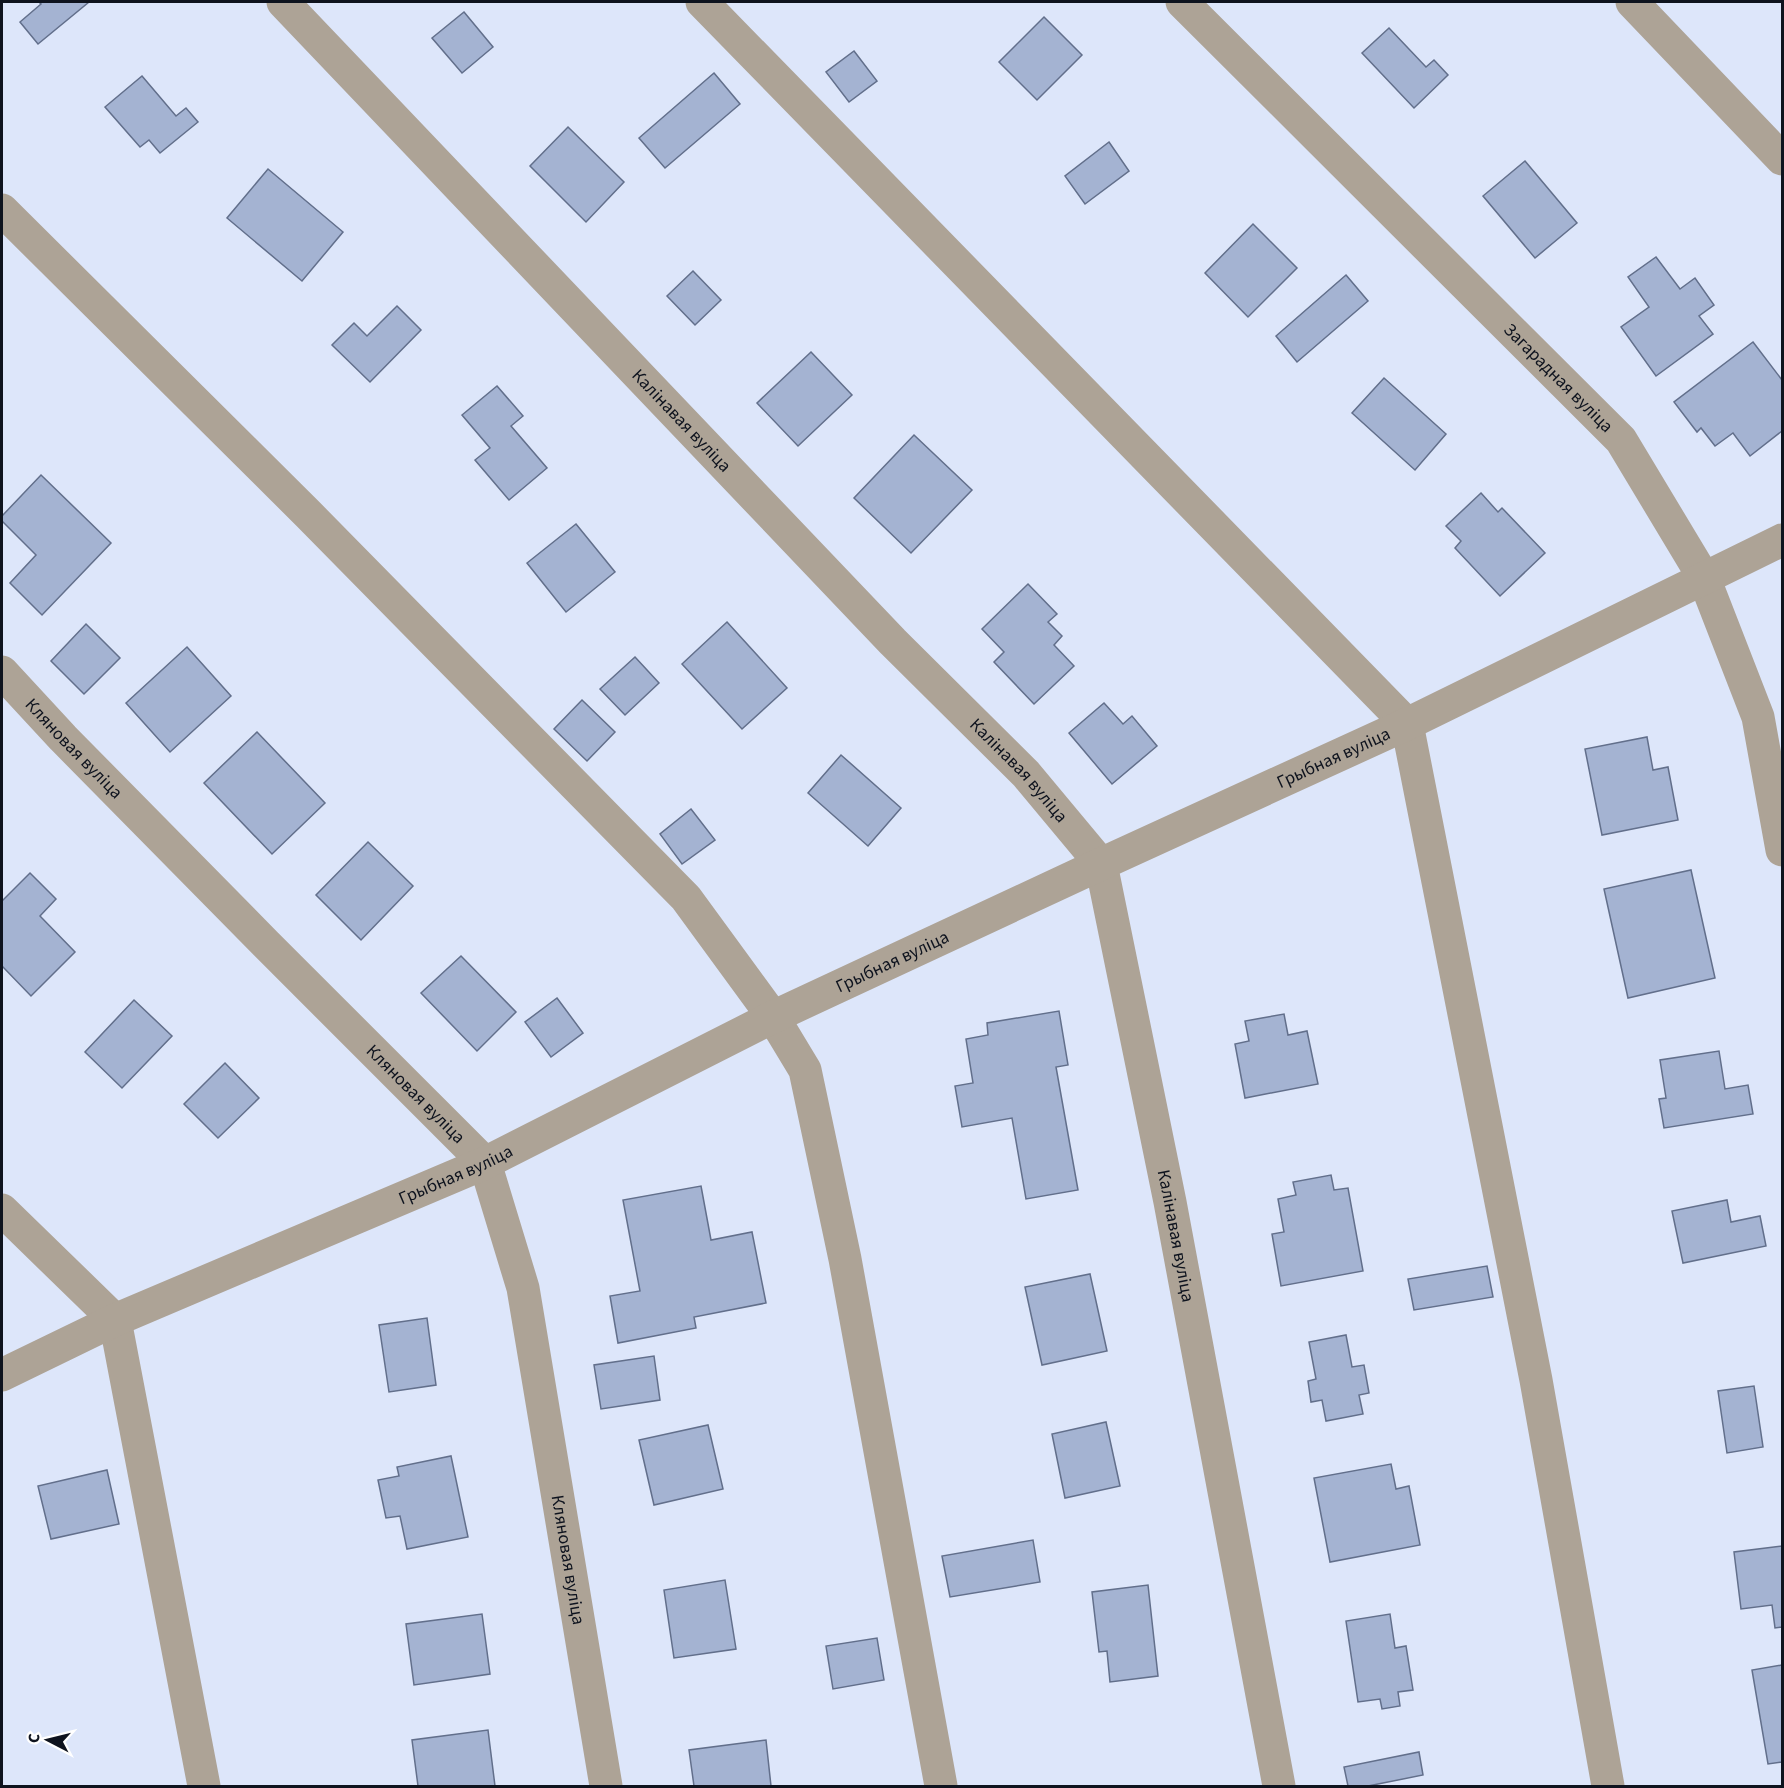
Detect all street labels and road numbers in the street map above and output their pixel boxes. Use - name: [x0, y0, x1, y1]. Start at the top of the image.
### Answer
- street label: Загарадная вуліца: [1498, 317, 1619, 438]
- street label: Калінавая вуліца: [626, 363, 737, 478]
- street label: Кляновая вуліца: [20, 692, 129, 804]
- street label: Калінавая вуліца: [964, 712, 1074, 828]
- street label: Грыбная вуліца: [1273, 721, 1394, 795]
- street label: Грыбная вуліца: [831, 924, 953, 999]
- street label: Кляновая вуліца: [361, 1039, 471, 1149]
- street label: Грыбная вуліца: [395, 1138, 517, 1211]
- street label: Калінавая вуліца: [1151, 1167, 1201, 1304]
- street label: Кляновая вуліца: [545, 1493, 591, 1627]

